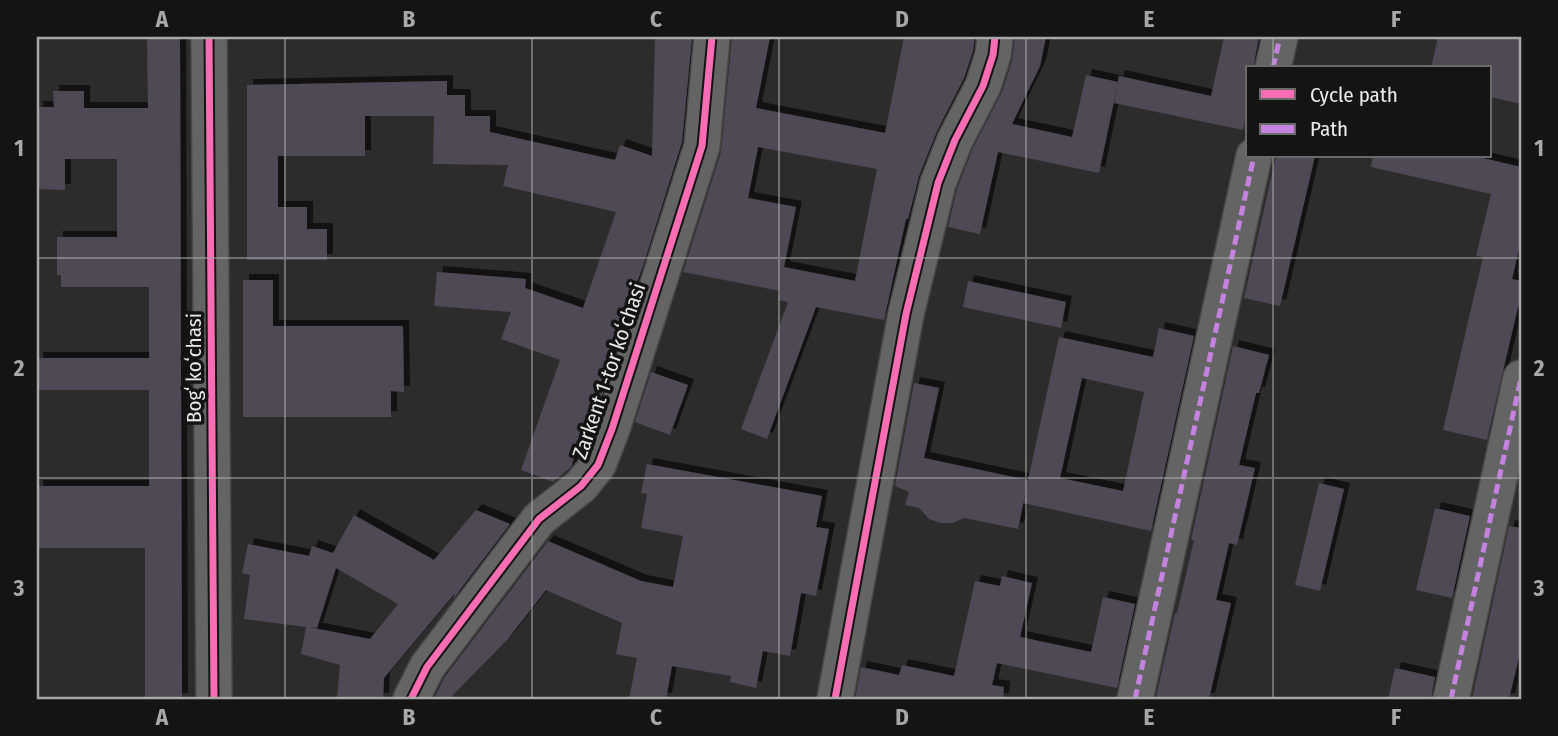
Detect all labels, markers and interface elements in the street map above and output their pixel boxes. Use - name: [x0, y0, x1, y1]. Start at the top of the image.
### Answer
- text: A: [155, 5, 169, 33]
- text: B: [403, 5, 416, 33]
- text: C: [650, 5, 662, 33]
- text: D: [895, 5, 909, 33]
- text: E: [1144, 5, 1155, 33]
- text: F: [1391, 5, 1401, 33]
- legend: [1246, 66, 1492, 158]
- text: Cycle path: [1310, 82, 1398, 108]
- text: Path: [1310, 116, 1348, 142]
- text: 1: [14, 134, 24, 162]
- text: 1: [1534, 134, 1544, 162]
- street label: Zarkent 1-tor koʻchasi: [567, 279, 651, 463]
- street label: Bogʻ koʻchasi: [181, 313, 207, 423]
- text: 2: [13, 354, 25, 382]
- text: 2: [1533, 354, 1545, 382]
- text: 3: [13, 574, 25, 602]
- text: 3: [1533, 574, 1545, 602]
- text: A: [155, 703, 169, 731]
- text: B: [403, 703, 416, 731]
- text: C: [650, 703, 662, 731]
- text: D: [895, 703, 909, 731]
- text: E: [1144, 703, 1155, 731]
- text: F: [1391, 703, 1401, 731]

